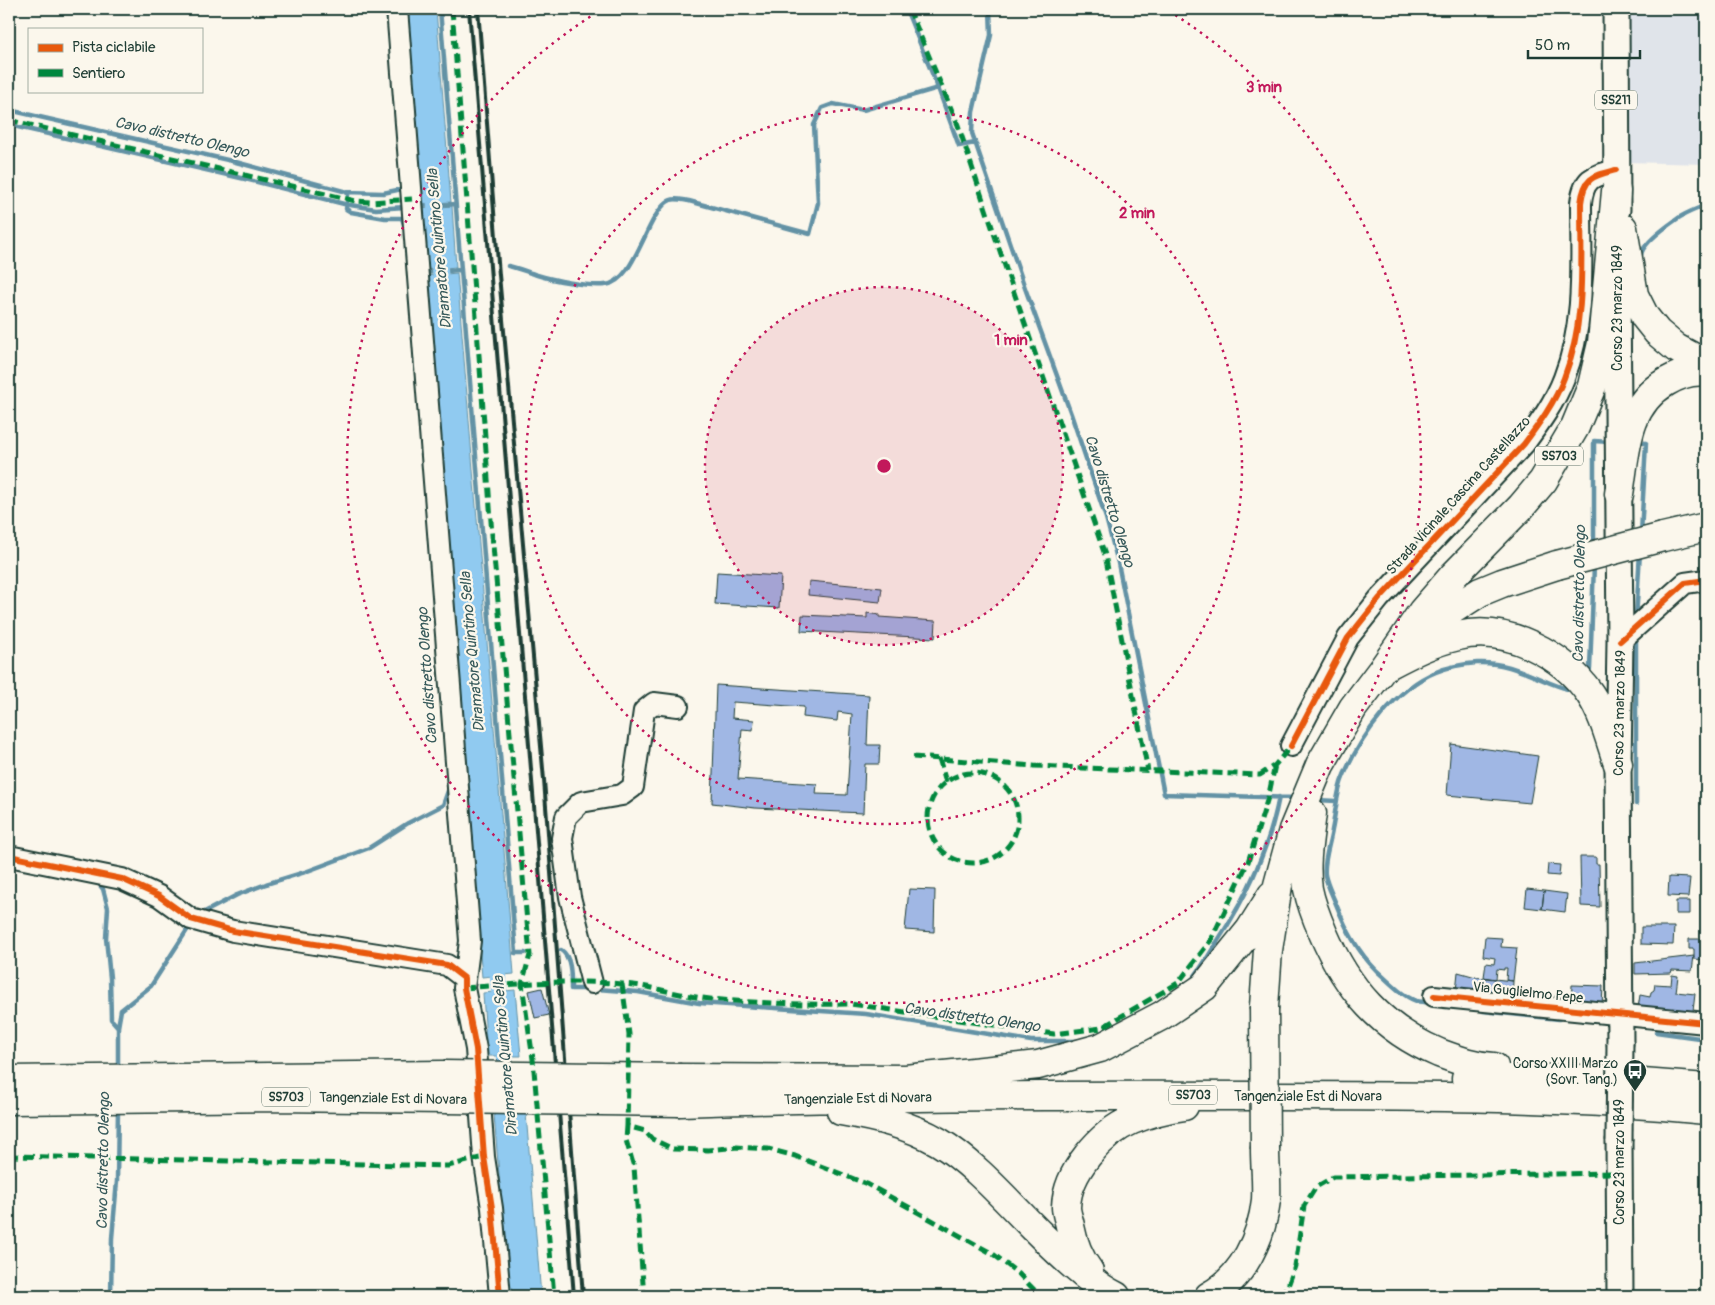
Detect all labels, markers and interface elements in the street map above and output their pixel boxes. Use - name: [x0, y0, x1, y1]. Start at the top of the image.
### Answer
- legend: [28, 28, 202, 92]
- scale bar: [1528, 28, 1640, 60]
- text: 50 m: [1535, 36, 1570, 55]
- text: Pista ciclabile: [72, 38, 156, 57]
- text: Sentiero: [72, 64, 125, 83]
- text: 3 min: [1246, 78, 1282, 97]
- road number: SS211: [1595, 90, 1637, 110]
- water label: Cavo distretto Olengo: [113, 113, 252, 162]
- water label: Diramatore Quintino Sella: [423, 167, 456, 330]
- text: 2 min: [1119, 204, 1155, 223]
- street label: Corso 23 marzo 1849: [1609, 245, 1626, 371]
- text: 1 min: [994, 331, 1028, 350]
- street label: Strada Vicinale Cascina Castellazzo: [1383, 412, 1534, 578]
- water label: Cavo distretto Olengo: [1080, 433, 1139, 570]
- road number: SS703: [1535, 446, 1583, 466]
- centre of rings: [875, 457, 893, 475]
- water label: Cavo distretto Olengo: [1569, 524, 1590, 663]
- water label: Diramatore Quintino Sella: [456, 570, 489, 733]
- water label: Cavo distretto Olengo: [413, 606, 442, 745]
- street label: Corso 23 marzo 1849: [1610, 650, 1629, 776]
- water label: Diramatore Quintino Sella: [489, 974, 522, 1137]
- street label: Via Guglielmo Pepe: [1472, 978, 1584, 1007]
- water label: Cavo distretto Olengo: [903, 999, 1042, 1037]
- place label: Corso XXIII Marzo (Sovr. Tang.): [1513, 1055, 1618, 1088]
- bus stop icon: Corso XXIII Marzo (Sovr. Tang.): [1622, 1058, 1648, 1092]
- road number: SS703: [1169, 1086, 1217, 1104]
- road number: SS703: [262, 1088, 310, 1106]
- street label: Tangenziale Est di Novara: [1234, 1088, 1382, 1105]
- street label: Tangenziale Est di Novara: [319, 1089, 467, 1108]
- street label: Tangenziale Est di Novara: [784, 1089, 932, 1108]
- water label: Cavo distretto Olengo: [93, 1091, 114, 1230]
- street label: Corso 23 marzo 1849: [1611, 1099, 1628, 1225]

